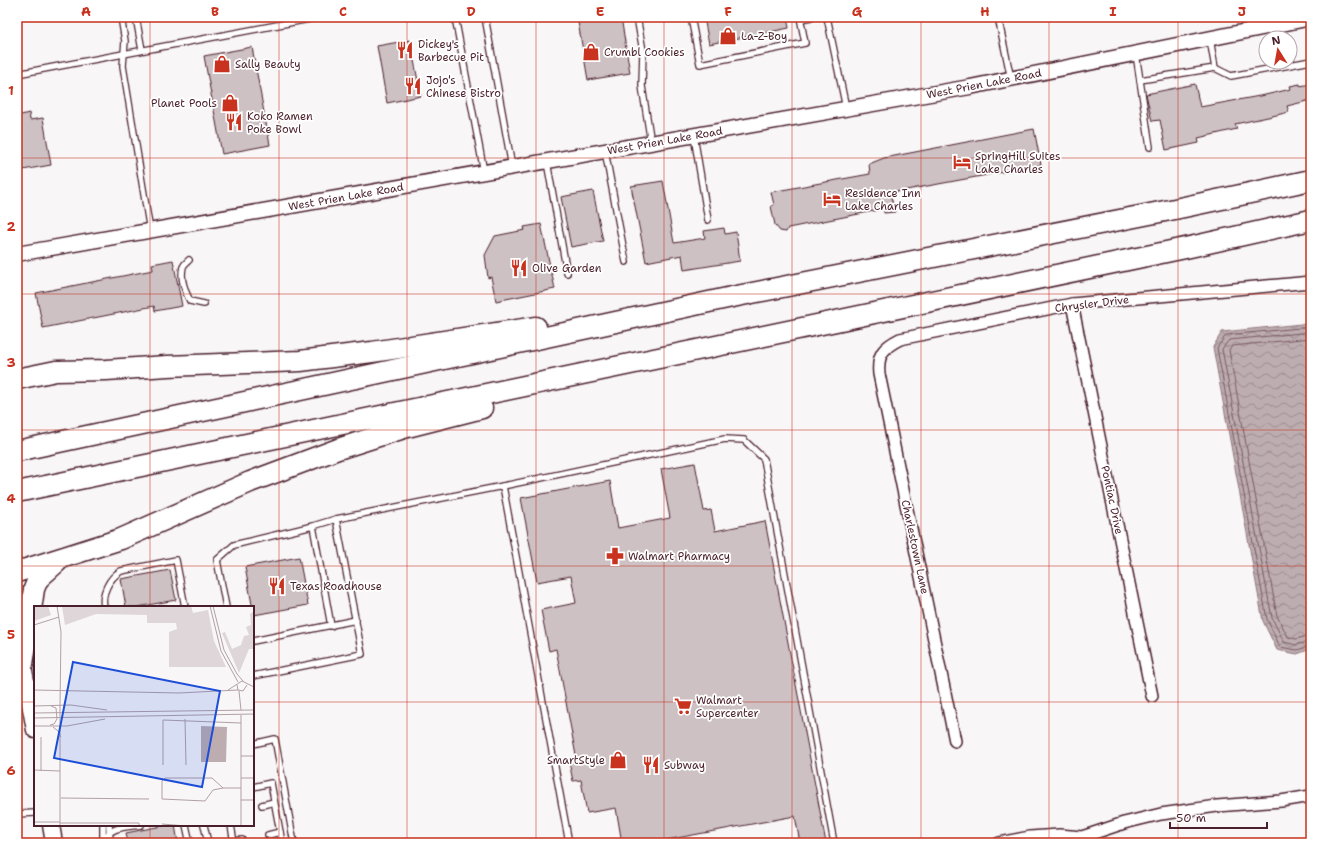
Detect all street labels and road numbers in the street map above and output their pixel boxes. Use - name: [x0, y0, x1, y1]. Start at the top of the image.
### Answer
- street label: West Prien Lake Road: [925, 65, 1043, 103]
- street label: West Prien Lake Road: [606, 123, 724, 159]
- street label: West Prien Lake Road: [287, 179, 405, 215]
- street label: Chrysler Drive: [1054, 292, 1130, 316]
- street label: Pontiac Drive: [1097, 464, 1127, 536]
- street label: Charlestown Lane: [898, 498, 932, 596]

